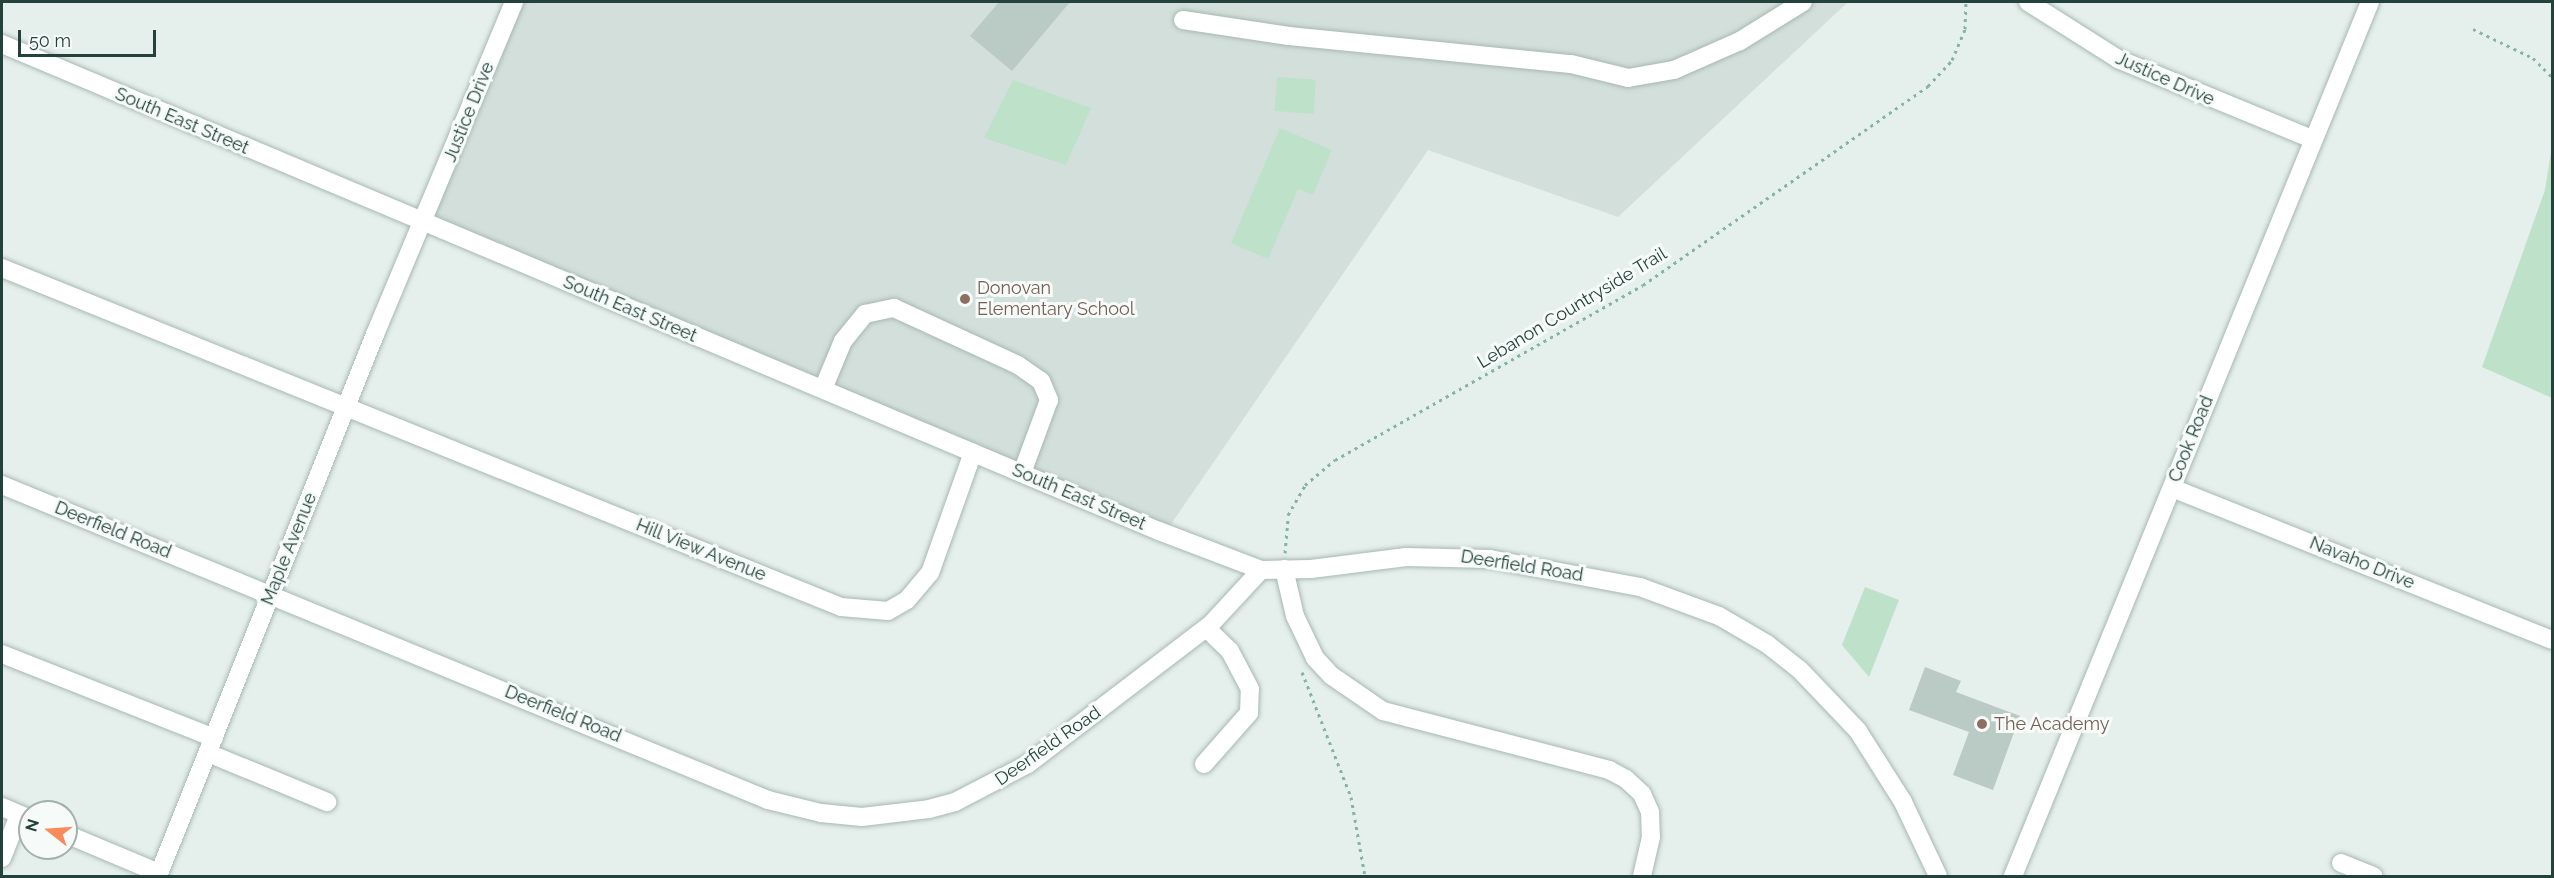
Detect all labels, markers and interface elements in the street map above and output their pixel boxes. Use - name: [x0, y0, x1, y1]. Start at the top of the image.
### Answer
- scale bar: [21, 18, 159, 56]
- text: 50 m: [29, 30, 71, 51]
- street label: Justice Drive: [2112, 48, 2218, 110]
- street label: Justice Drive: [439, 59, 499, 165]
- street label: South East Street: [112, 83, 252, 159]
- street label: Lebanon Countryside Trail: [1473, 243, 1671, 373]
- street label: South East Street: [560, 271, 700, 347]
- place label: Donovan Elementary School: [977, 278, 1135, 320]
- marker: Donovan Elementary School: [958, 292, 972, 306]
- street label: Cook Road: [2164, 393, 2218, 485]
- street label: South East Street: [1009, 459, 1149, 535]
- street label: Maple Avenue: [257, 489, 321, 609]
- street label: Deerfield Road: [52, 497, 174, 563]
- street label: Hill View Avenue: [632, 514, 770, 586]
- street label: Navaho Drive: [2306, 532, 2418, 594]
- street label: Deerfield Road: [1459, 546, 1585, 586]
- street label: Deerfield Road: [502, 681, 624, 747]
- street label: Deerfield Road: [991, 702, 1105, 790]
- place label: The Academy: [1994, 713, 2110, 735]
- marker: The Academy: [1975, 717, 1989, 731]
- north arrow: [18, 800, 78, 860]
- text: N: [21, 817, 43, 834]

